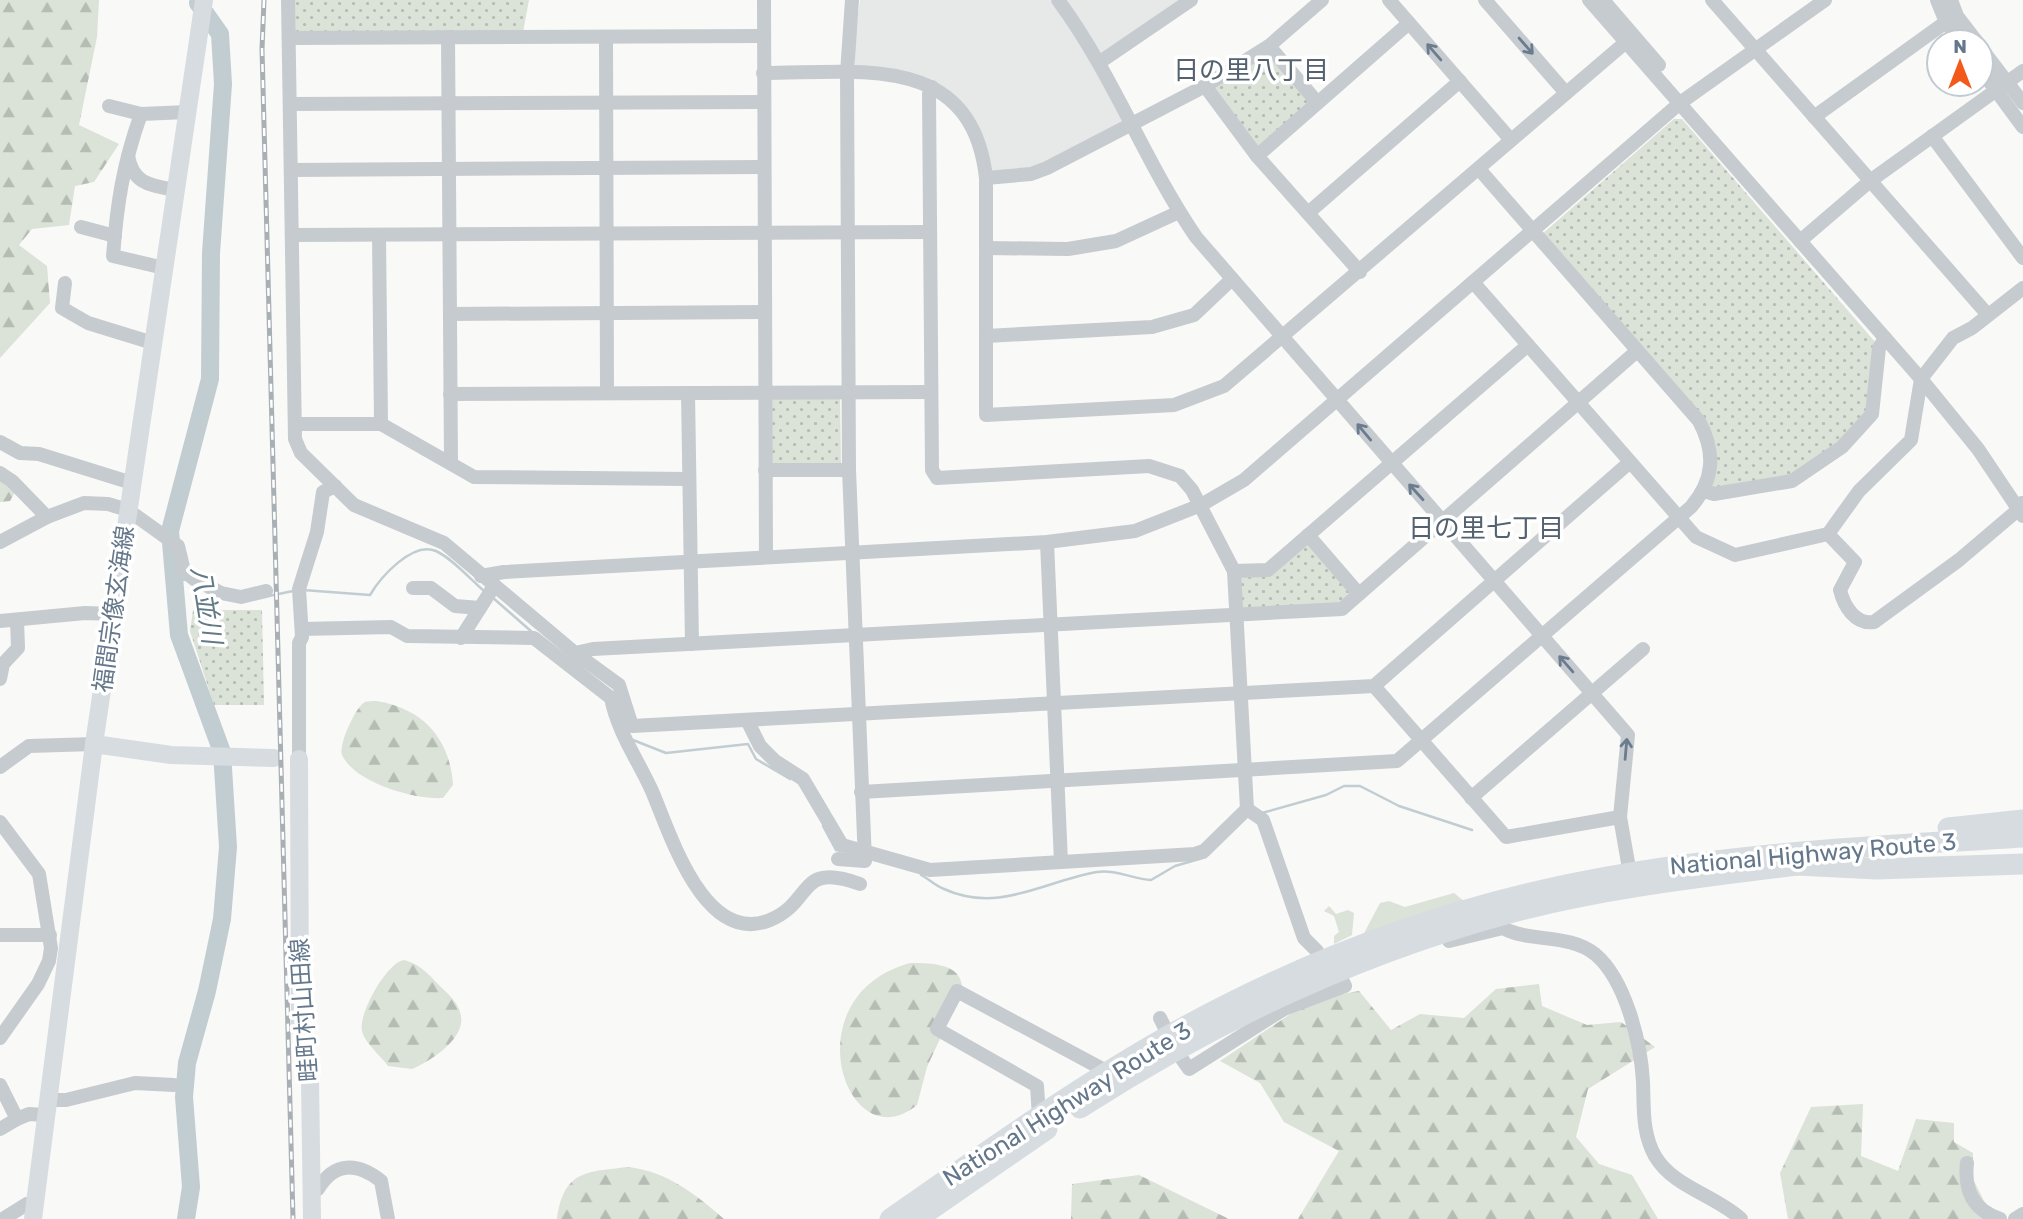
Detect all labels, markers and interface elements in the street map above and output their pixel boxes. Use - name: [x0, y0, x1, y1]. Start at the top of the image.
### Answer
- north arrow: [1925, 28, 1995, 98]
- text: N: [1953, 35, 1967, 58]
- one-way arrow: [1518, 37, 1534, 55]
- one-way arrow: [1426, 43, 1442, 61]
- district label: 日の里八丁目: [1173, 55, 1329, 86]
- one-way arrow: [1356, 424, 1372, 442]
- one-way arrow: [1409, 484, 1425, 502]
- district label: 日の里七丁目: [1408, 513, 1564, 544]
- street label: 福間宗像玄海線: [88, 524, 140, 694]
- water label: 八並川: [185, 564, 228, 649]
- one-way arrow: [1558, 655, 1574, 673]
- one-way arrow: [1620, 738, 1633, 761]
- street label: National Highway Route 3: [1669, 828, 1957, 880]
- street label: 畦町村山田線: [285, 937, 323, 1083]
- street label: National Highway Route 3: [938, 1016, 1196, 1192]

